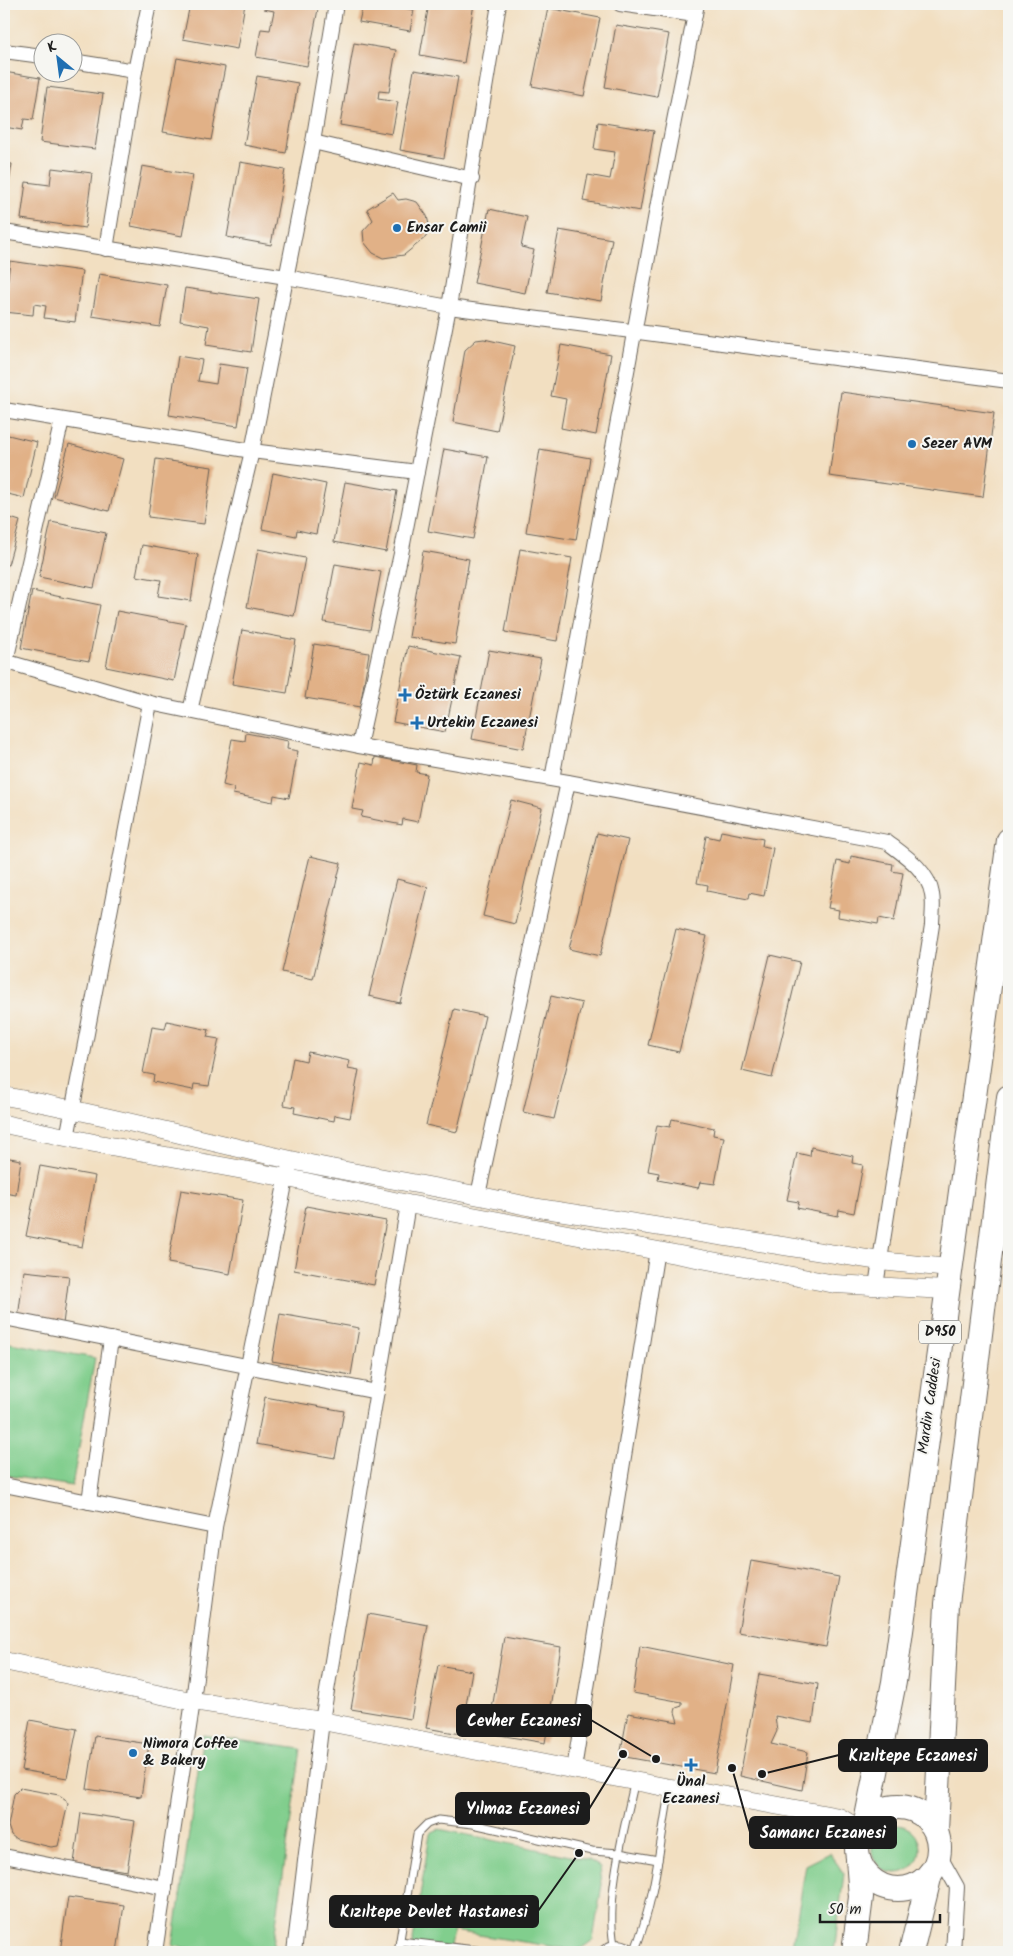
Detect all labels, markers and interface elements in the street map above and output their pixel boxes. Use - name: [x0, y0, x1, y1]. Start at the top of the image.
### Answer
- north arrow: [32, 32, 82, 82]
- text: K: [43, 36, 62, 59]
- place label: Ensar Camii: [407, 216, 488, 240]
- marker: Ensar Camii: [391, 222, 403, 234]
- place label: Sezer AVM: [922, 432, 993, 456]
- marker: Sezer AVM: [906, 438, 918, 450]
- place label: Öztürk Eczanesi: [415, 683, 522, 707]
- marker: Öztürk Eczanesi: [399, 689, 411, 701]
- place label: Urtekin Eczanesi: [427, 711, 539, 735]
- marker: Urtekin Eczanesi: [411, 717, 423, 729]
- road number: D950: [919, 1320, 961, 1344]
- street label: Mardin Caddesi: [911, 1355, 949, 1456]
- callout: Cevher Eczanesi: [457, 1705, 591, 1736]
- text: Cevher Eczanesi: [467, 1709, 582, 1734]
- place label: Nimora Coffee & Bakery: [143, 1732, 239, 1773]
- callout: Kızıltepe Eczanesi: [839, 1740, 987, 1771]
- text: Kızıltepe Eczanesi: [849, 1744, 978, 1769]
- marker: Nimora Coffee & Bakery: [127, 1747, 139, 1759]
- marker: Ünal Eczanesi: [685, 1759, 697, 1771]
- place label: Ünal Eczanesi: [663, 1770, 721, 1811]
- callout: Yılmaz Eczanesi: [456, 1793, 589, 1824]
- text: Yılmaz Eczanesi: [466, 1797, 580, 1822]
- callout: Samancı Eczanesi: [750, 1817, 896, 1848]
- text: Samancı Eczanesi: [760, 1821, 887, 1846]
- scale bar: [820, 1891, 940, 1923]
- callout: Kızıltepe Devlet Hastanesi: [330, 1896, 538, 1927]
- text: 50 m: [828, 1898, 862, 1922]
- text: Kızıltepe Devlet Hastanesi: [340, 1900, 529, 1925]

